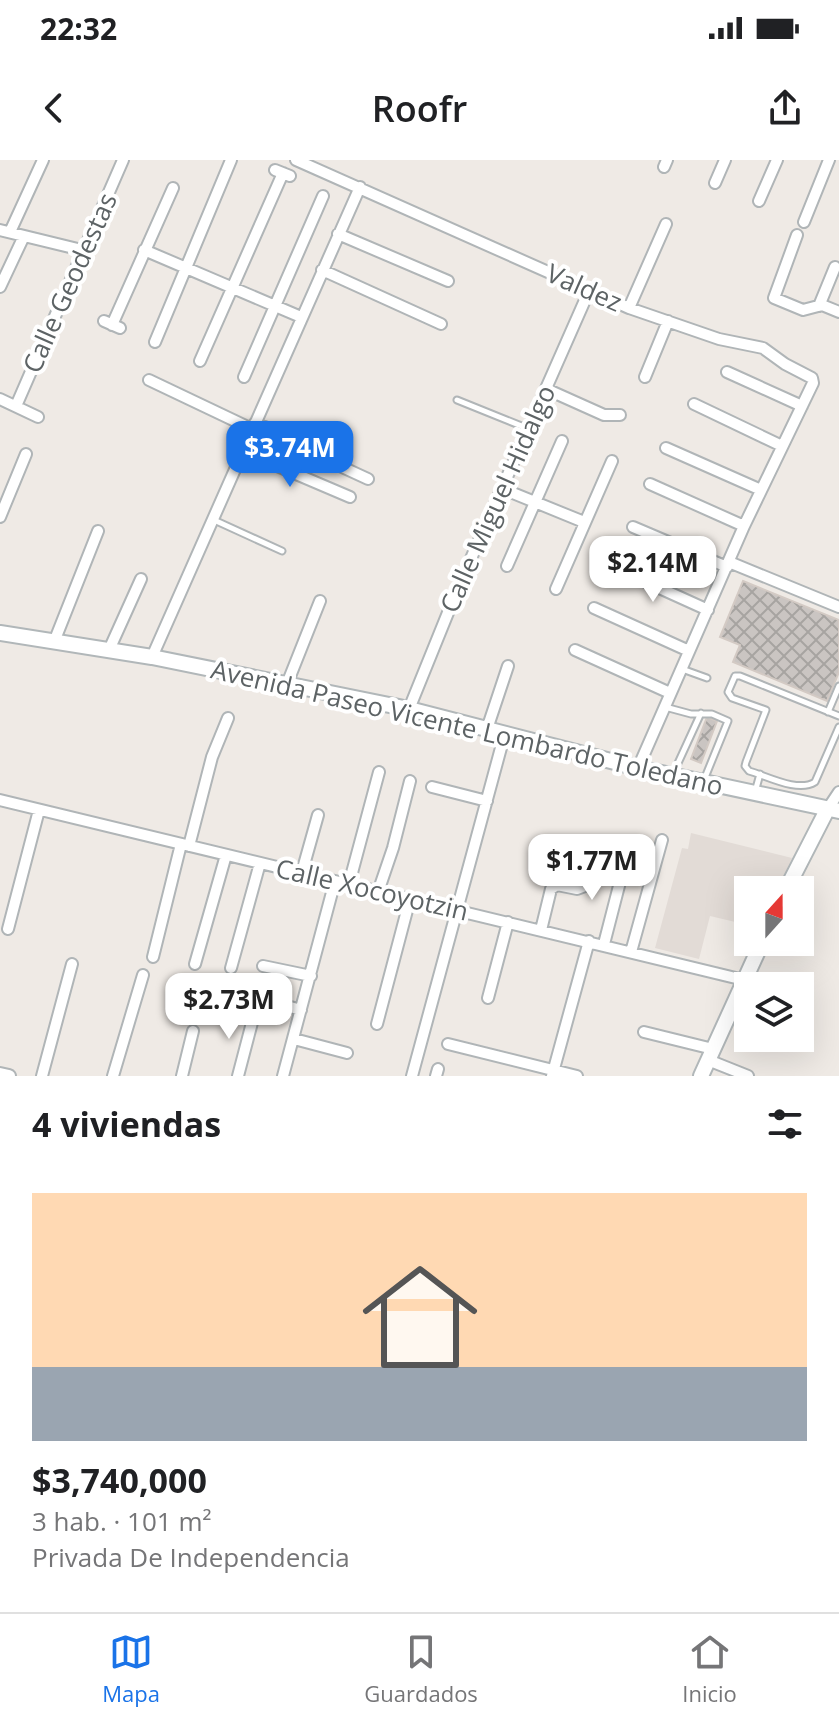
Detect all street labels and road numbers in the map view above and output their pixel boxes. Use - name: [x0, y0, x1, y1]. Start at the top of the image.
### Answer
- street label: Calle Geodestas: [13, 187, 125, 378]
- street label: Valdez: [541, 255, 628, 320]
- street label: Calle Miguel Hidalgo: [431, 379, 563, 618]
- street label: Avenida Paseo Vicente Lombardo Toledano: [208, 651, 727, 804]
- street label: Calle Xocoyotzin: [272, 849, 472, 929]

